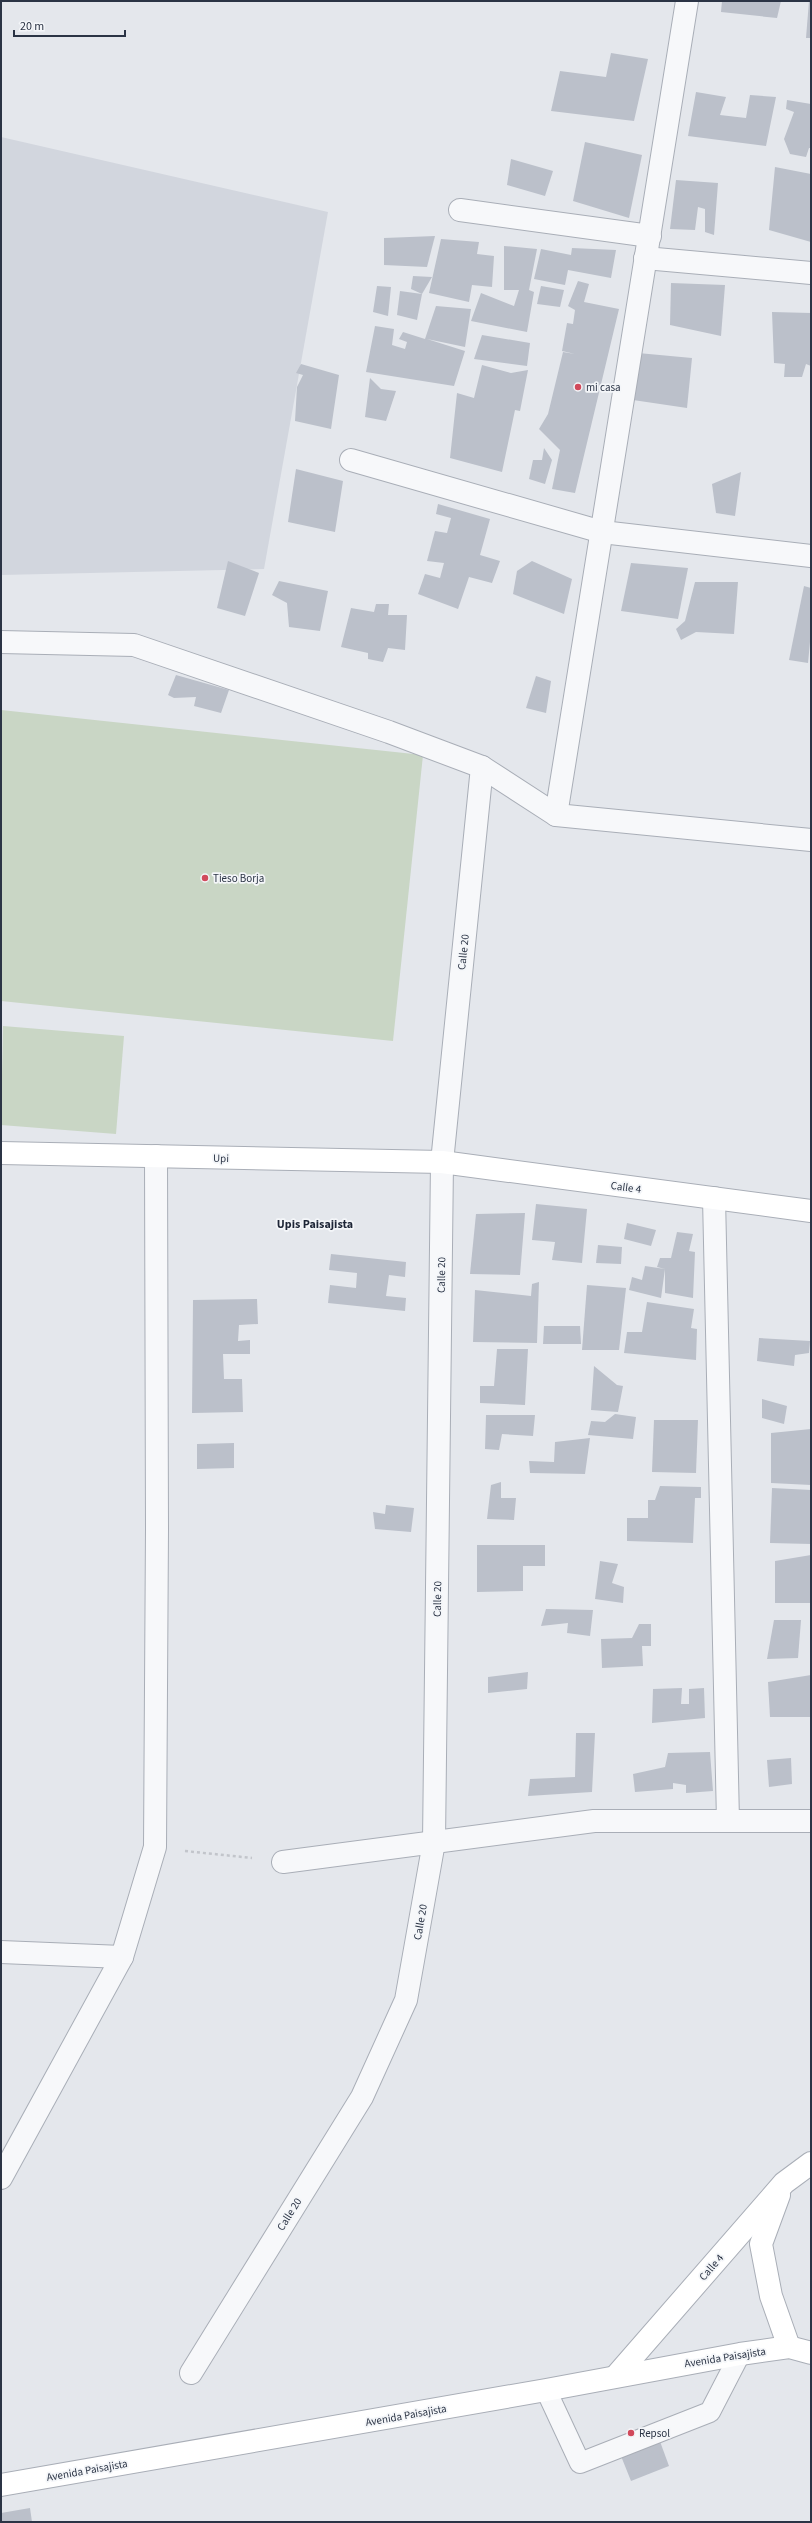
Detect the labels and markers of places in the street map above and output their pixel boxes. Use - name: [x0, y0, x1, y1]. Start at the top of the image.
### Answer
- place label: mi casa: [586, 380, 621, 395]
- marker: mi casa: [573, 382, 583, 392]
- place label: Tieso Borja: [213, 871, 264, 886]
- marker: Tieso Borja: [200, 873, 210, 883]
- place label: Repsol: [639, 2426, 670, 2441]
- marker: Repsol: [626, 2428, 636, 2438]

